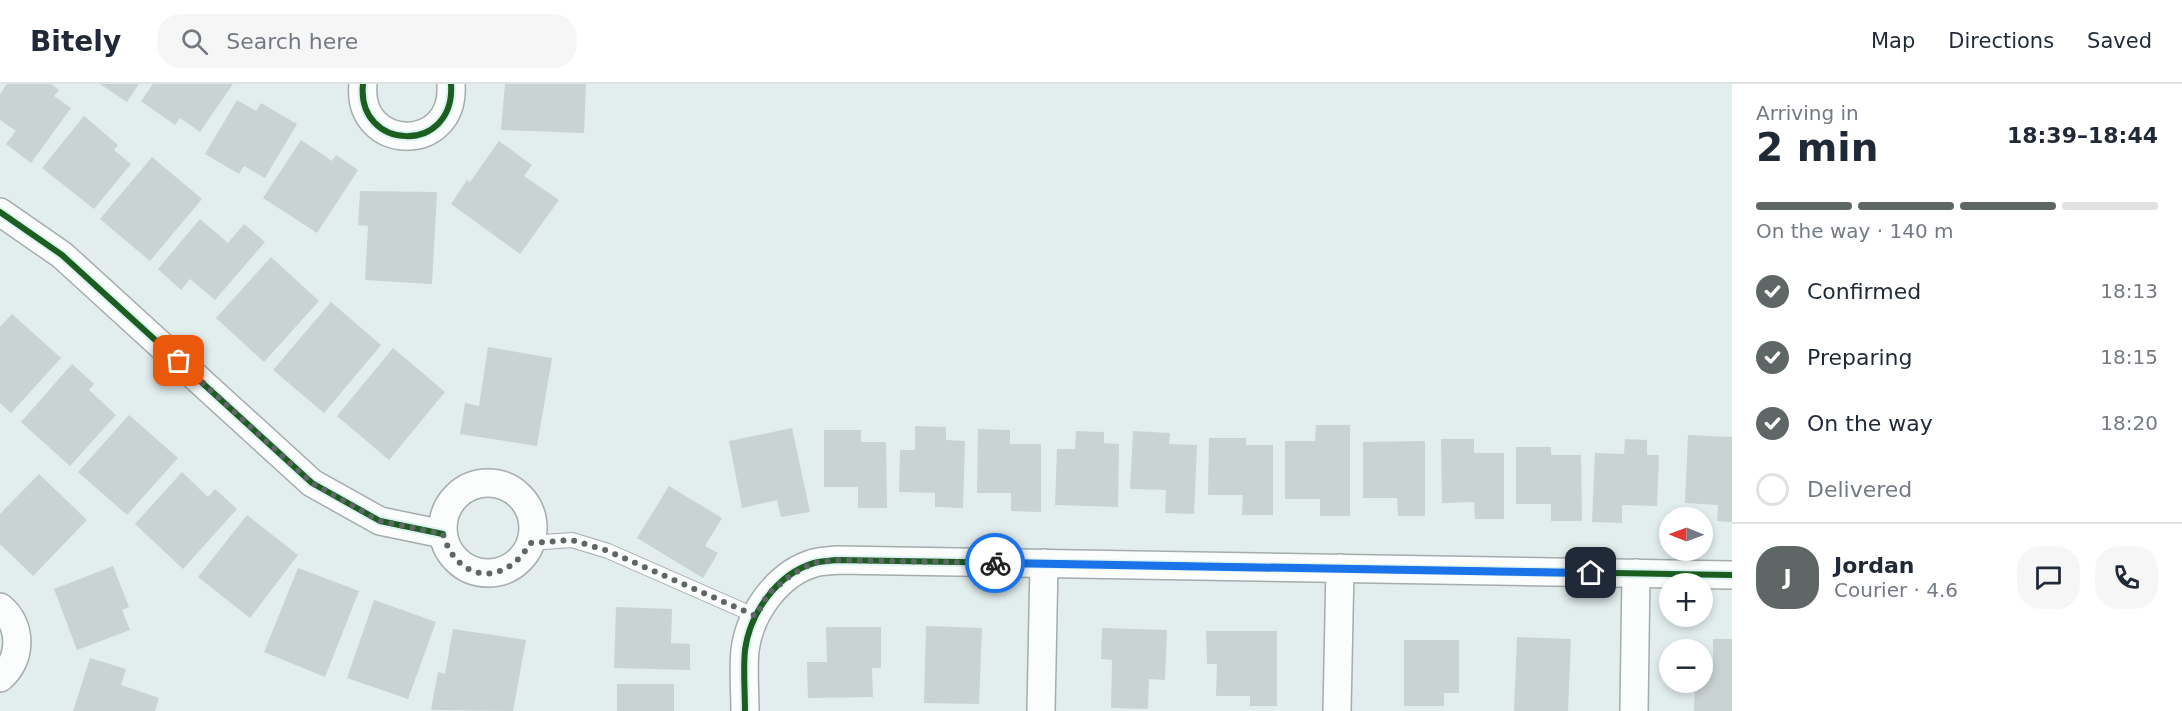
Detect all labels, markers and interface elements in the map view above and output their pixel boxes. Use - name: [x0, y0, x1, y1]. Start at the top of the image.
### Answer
- search box: [157, 14, 577, 68]
- text: Bitely: [30, 25, 121, 58]
- icon: search: [178, 25, 211, 58]
- text: Search here: [226, 29, 358, 54]
- text: Map: [1871, 29, 1915, 53]
- text: Directions: [1948, 29, 2054, 53]
- text: Saved: [2087, 29, 2152, 53]
- text: Arriving in: [1756, 101, 1859, 125]
- text: 18:39–18:44: [2007, 123, 2158, 148]
- text: 2 min: [1756, 125, 1878, 170]
- text: On the way · 140 m: [1756, 219, 1954, 243]
- icon: check: [1756, 275, 1789, 308]
- text: Confirmed: [1807, 279, 1921, 304]
- text: 18:13: [2100, 279, 2158, 303]
- pin: [153, 335, 204, 386]
- icon: check: [1756, 341, 1789, 374]
- icon: bag: [162, 344, 195, 377]
- text: Preparing: [1807, 345, 1913, 370]
- text: 18:15: [2100, 345, 2158, 369]
- icon: check: [1756, 407, 1789, 440]
- text: On the way: [1807, 411, 1933, 436]
- text: 18:20: [2100, 411, 2158, 435]
- text: Delivered: [1807, 477, 1912, 502]
- north arrow: [1659, 507, 1713, 561]
- map controls: [1659, 507, 1713, 693]
- courier: [965, 533, 1025, 593]
- button: chat: [2017, 546, 2080, 609]
- button: phone: [2095, 546, 2158, 609]
- icon: bike: [979, 547, 1012, 580]
- pin: [1565, 547, 1616, 598]
- text: Jordan: [1834, 553, 1914, 578]
- icon: home: [1574, 556, 1607, 589]
- text: J: [1783, 565, 1792, 590]
- button: +: [1659, 573, 1713, 627]
- text: Courier · 4.6: [1834, 578, 1958, 602]
- button: −: [1659, 639, 1713, 693]

